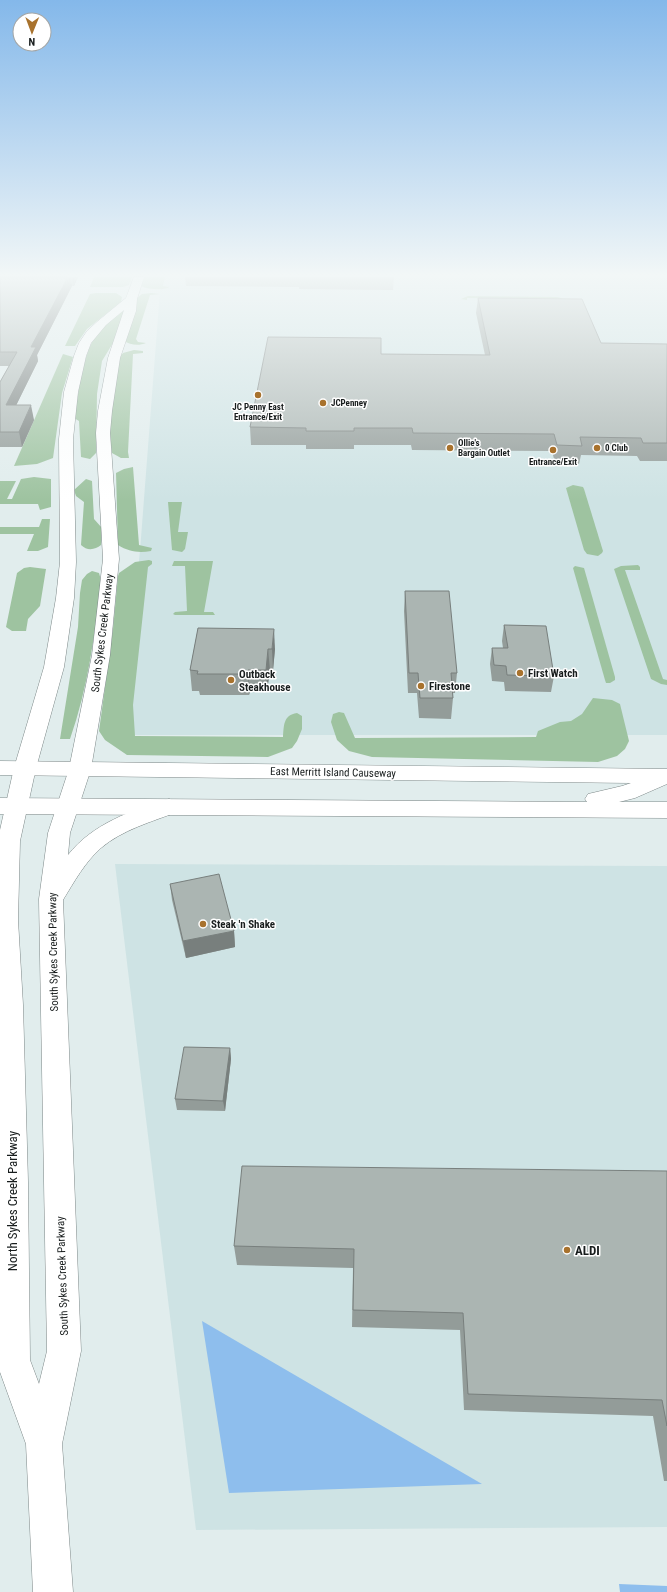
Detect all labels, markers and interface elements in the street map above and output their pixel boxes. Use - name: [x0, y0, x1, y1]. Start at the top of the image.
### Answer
- north arrow: [12, 12, 52, 52]
- text: N: [28, 35, 35, 48]
- marker: JC Penny East Entrance/Exit: [253, 390, 263, 400]
- marker: JCPenney: [318, 398, 328, 408]
- place label: JCPenney: [331, 398, 367, 408]
- place label: JC Penny East Entrance/Exit: [232, 402, 284, 422]
- place label: Ollie's Bargain Outlet: [458, 438, 510, 458]
- marker: Ollie's Bargain Outlet: [445, 443, 455, 453]
- marker: 0 Club: [592, 443, 602, 453]
- place label: 0 Club: [605, 443, 628, 453]
- marker: Entrance/Exit: [548, 445, 558, 455]
- place label: Entrance/Exit: [529, 457, 577, 467]
- street label: South Sykes Creek Parkway: [89, 573, 116, 693]
- place label: First Watch: [528, 667, 578, 680]
- place label: Outback Steakhouse: [239, 668, 291, 694]
- marker: First Watch: [515, 668, 525, 678]
- marker: Outback Steakhouse: [226, 675, 236, 685]
- place label: Firestone: [429, 680, 470, 693]
- marker: Firestone: [416, 681, 426, 691]
- street label: East Merritt Island Causeway: [270, 765, 397, 780]
- street label: South Sykes Creek Parkway: [46, 892, 61, 1012]
- place label: Steak 'n Shake: [211, 918, 275, 931]
- marker: Steak 'n Shake: [198, 919, 208, 929]
- street label: North Sykes Creek Parkway: [5, 1130, 20, 1271]
- street label: South Sykes Creek Parkway: [54, 1216, 71, 1336]
- place label: ALDI: [575, 1243, 600, 1258]
- marker: ALDI: [562, 1245, 572, 1255]

